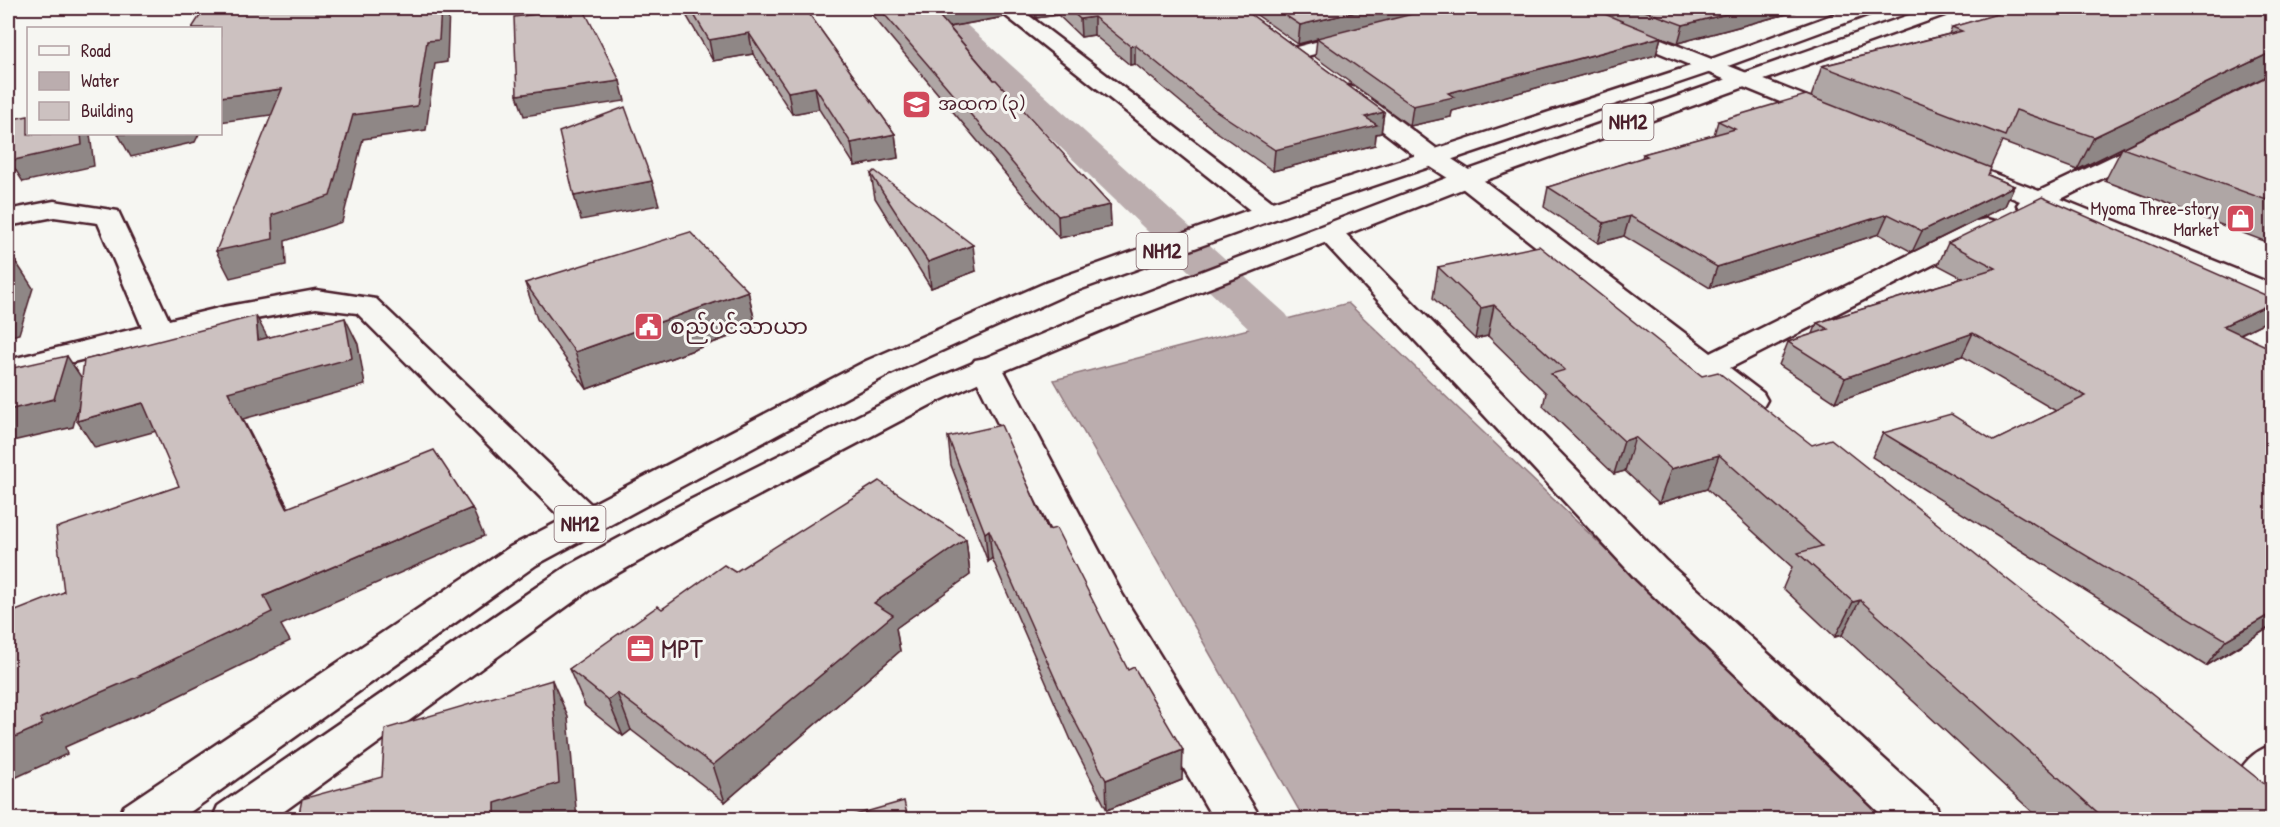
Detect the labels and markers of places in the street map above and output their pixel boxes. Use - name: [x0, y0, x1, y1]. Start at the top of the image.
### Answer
- school or university icon: အထက (၃): [901, 88, 933, 120]
- place label: အထက (၃): [938, 91, 1026, 119]
- place label: Myoma Three-story Market: [2091, 196, 2220, 242]
- shop icon: Myoma Three-story Market: [2224, 203, 2256, 235]
- public building icon: စည်ပင်သာယာ: [633, 310, 665, 342]
- place label: စည်ပင်သာယာ: [670, 311, 808, 344]
- place label: MPT: [661, 630, 703, 666]
- office icon: MPT: [624, 633, 656, 665]

